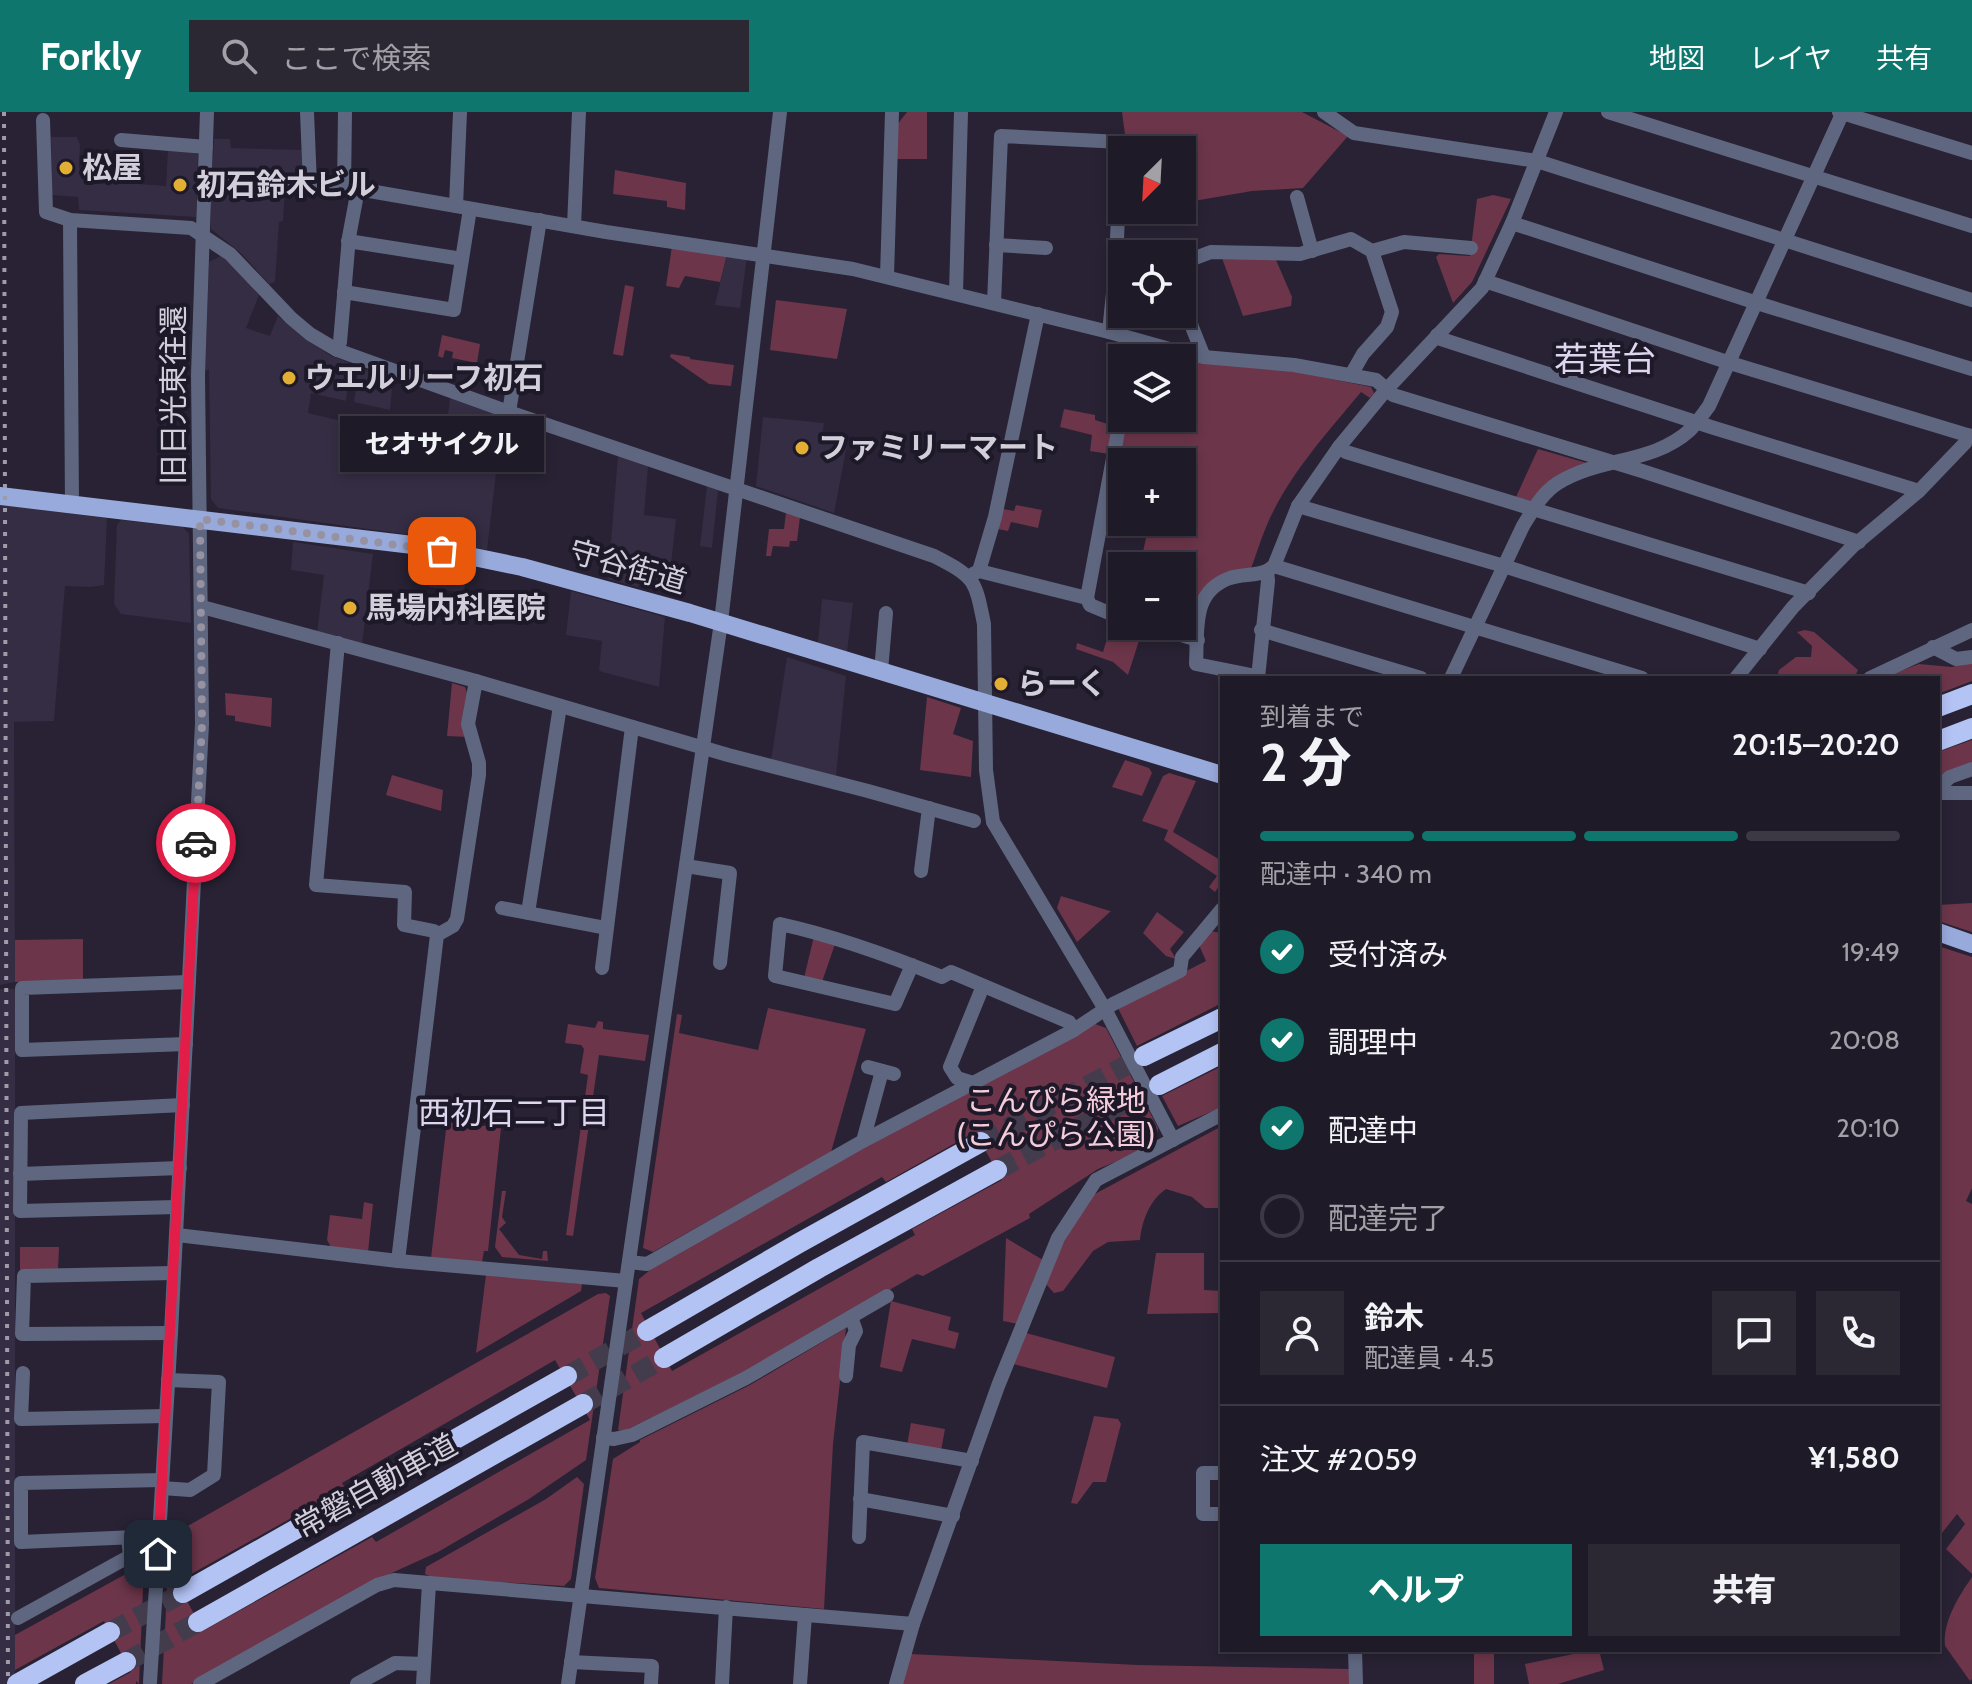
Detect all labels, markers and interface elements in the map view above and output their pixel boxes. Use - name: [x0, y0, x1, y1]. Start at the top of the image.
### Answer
- search box: [189, 20, 749, 92]
- text: Forkly: [40, 33, 141, 80]
- icon: search: [217, 34, 261, 78]
- text: ここで検索: [281, 40, 431, 77]
- text: 地図: [1649, 41, 1705, 75]
- text: レイヤ: [1749, 41, 1832, 75]
- text: 共有: [1876, 41, 1932, 75]
- north arrow: [1108, 136, 1196, 224]
- map controls: [1108, 136, 1196, 640]
- place label: 松屋: [82, 149, 142, 186]
- marker: 松屋: [57, 159, 75, 177]
- place label: 初石鈴木ビル: [196, 166, 376, 203]
- marker: 初石鈴木ビル: [171, 176, 189, 194]
- button: locate: [1108, 240, 1196, 328]
- street label: 旧日光東往還: [155, 305, 192, 485]
- district label: 若葉台: [1554, 338, 1656, 380]
- button: layers: [1108, 344, 1196, 432]
- place label: ウエルリーフ初石: [305, 359, 543, 396]
- marker: ウエルリーフ初石: [280, 369, 298, 387]
- callout: セオサイクル: [340, 415, 544, 471]
- text: セオサイクル: [365, 428, 519, 460]
- place label: ファミリーマート: [818, 429, 1058, 466]
- marker: ファミリーマート: [793, 439, 811, 457]
- button: +: [1108, 448, 1196, 536]
- pin: [408, 517, 476, 585]
- icon: bag: [420, 529, 464, 573]
- street label: 守谷街道: [565, 532, 691, 601]
- button: −: [1108, 552, 1196, 640]
- place label: 馬場内科医院: [366, 589, 546, 626]
- marker: 馬場内科医院: [341, 599, 359, 617]
- place label: らーく: [1017, 665, 1107, 702]
- marker: らーく: [992, 675, 1010, 693]
- text: 到着まで: [1260, 701, 1364, 733]
- text: 20:15–20:20: [1732, 726, 1900, 763]
- text: 2 分: [1260, 731, 1351, 794]
- courier: [156, 803, 236, 883]
- icon: car: [174, 821, 218, 865]
- text: 配達中 · 340 m: [1260, 858, 1432, 890]
- icon: check: [1260, 930, 1304, 974]
- text: 受付済み: [1328, 936, 1448, 973]
- text: 19:49: [1842, 936, 1900, 968]
- icon: check: [1260, 1018, 1304, 1062]
- text: 調理中: [1328, 1024, 1418, 1061]
- text: 20:08: [1829, 1024, 1900, 1056]
- park label: こんぴら緑地 (こんぴら公園): [957, 1082, 1155, 1153]
- district label: 西初石二丁目: [418, 1093, 610, 1132]
- icon: check: [1260, 1106, 1304, 1150]
- text: 配達中: [1328, 1112, 1418, 1149]
- text: 20:10: [1836, 1112, 1900, 1144]
- text: 配達完了: [1328, 1200, 1448, 1237]
- button: person: [1260, 1291, 1344, 1375]
- button: chat: [1712, 1291, 1796, 1375]
- button: phone: [1816, 1291, 1900, 1375]
- text: 鈴木: [1364, 1299, 1424, 1336]
- text: 配達員 · 4.5: [1364, 1342, 1494, 1374]
- street label: 常磐自動車道: [288, 1426, 463, 1545]
- text: ¥1,580: [1808, 1439, 1900, 1476]
- text: 注文 #2059: [1260, 1441, 1418, 1478]
- pin: [124, 1520, 192, 1588]
- icon: home: [136, 1532, 180, 1576]
- button: ヘルプ: [1260, 1544, 1572, 1636]
- button: 共有: [1588, 1544, 1900, 1636]

